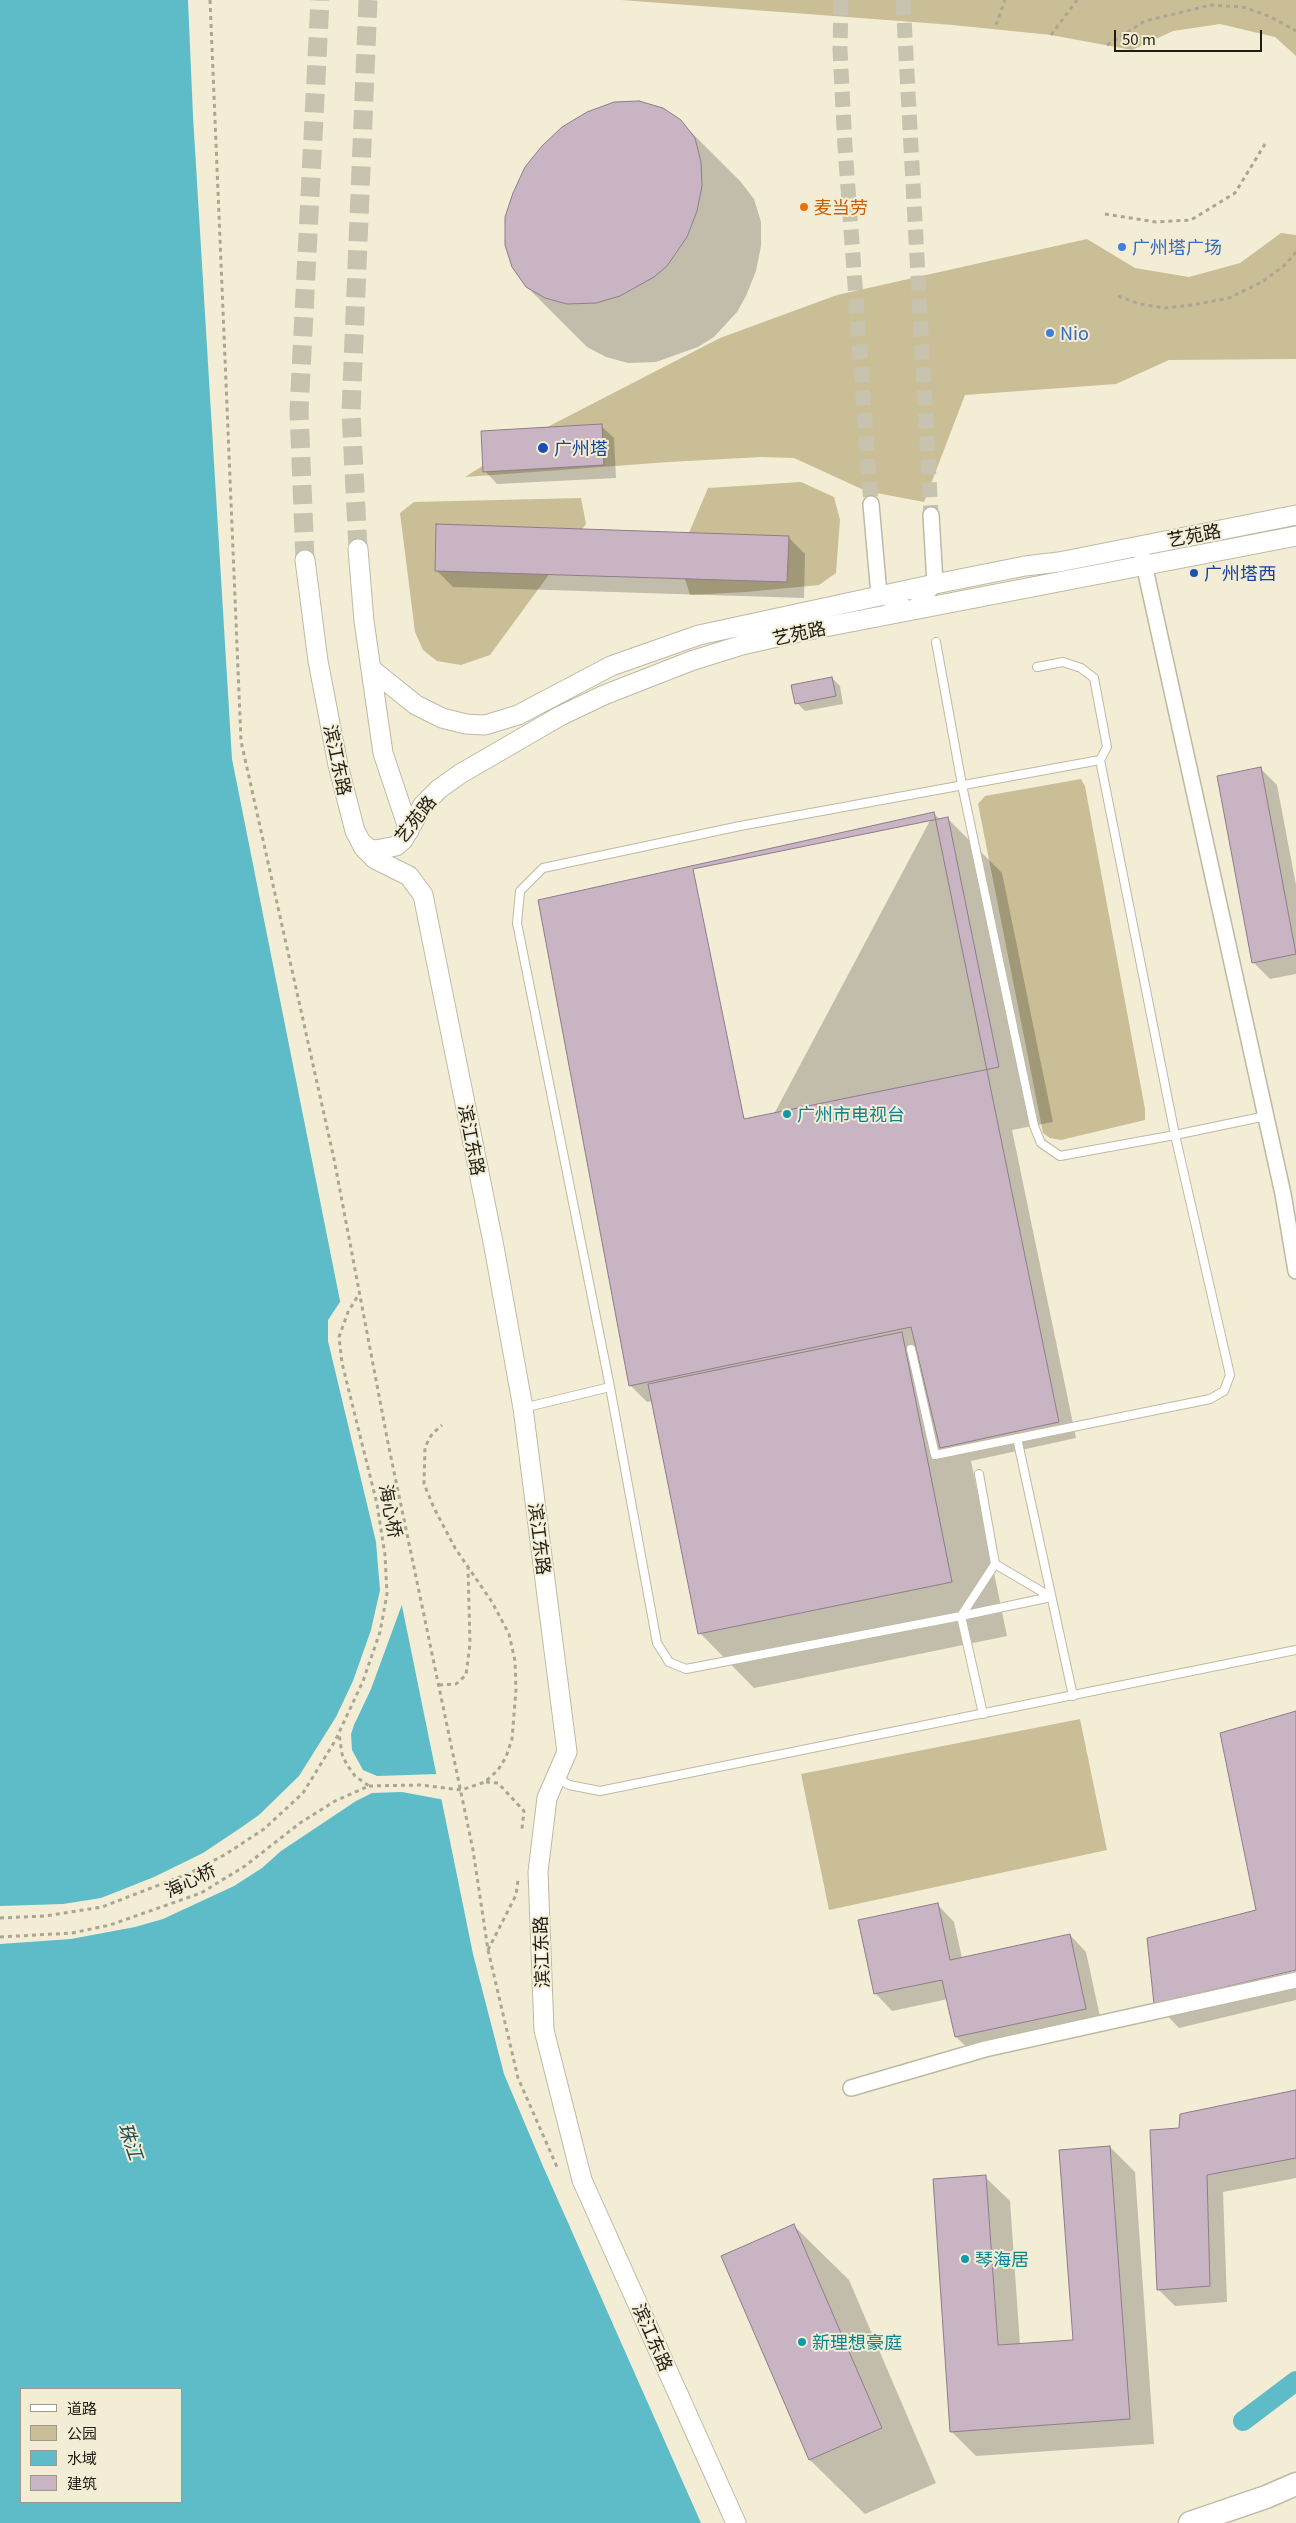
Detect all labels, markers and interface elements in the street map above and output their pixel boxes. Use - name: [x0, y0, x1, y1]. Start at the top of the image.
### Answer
- scale bar: [1116, 20, 1264, 52]
- text: 50 m: [1122, 28, 1156, 49]
- place label: 麦当劳: [814, 196, 868, 218]
- marker: 麦当劳: [798, 201, 810, 213]
- place label: 广州塔广场: [1132, 236, 1222, 258]
- marker: 广州塔广场: [1116, 241, 1128, 253]
- place label: Nio: [1060, 322, 1089, 344]
- marker: Nio: [1044, 327, 1056, 339]
- place label: 广州塔: [554, 437, 608, 459]
- marker: 广州塔: [536, 441, 550, 455]
- street label: 艺苑路: [1165, 519, 1223, 551]
- place label: 广州塔西: [1204, 562, 1276, 584]
- marker: 广州塔西: [1188, 567, 1200, 579]
- street label: 艺苑路: [770, 617, 828, 649]
- street label: 滨江东路: [320, 723, 356, 797]
- street label: 艺苑路: [390, 791, 440, 847]
- street label: 滨江东路: [455, 1103, 489, 1177]
- place label: 广州市电视台: [797, 1103, 905, 1125]
- marker: 广州市电视台: [781, 1108, 793, 1120]
- street label: 海心桥: [375, 1482, 407, 1540]
- street label: 滨江东路: [525, 1502, 555, 1576]
- street label: 海心桥: [161, 1858, 219, 1902]
- street label: 滨江东路: [529, 1916, 553, 1988]
- water label: 珠江: [114, 2119, 148, 2163]
- place label: 琴海居: [975, 2248, 1029, 2270]
- marker: 琴海居: [959, 2253, 971, 2265]
- street label: 滨江东路: [628, 2300, 678, 2374]
- place label: 新理想豪庭: [812, 2331, 902, 2353]
- marker: 新理想豪庭: [796, 2336, 808, 2348]
- legend: [20, 2388, 182, 2503]
- text: 道路: [67, 2397, 97, 2418]
- text: 公园: [67, 2422, 97, 2443]
- text: 水域: [67, 2447, 97, 2468]
- text: 建筑: [67, 2472, 97, 2493]

